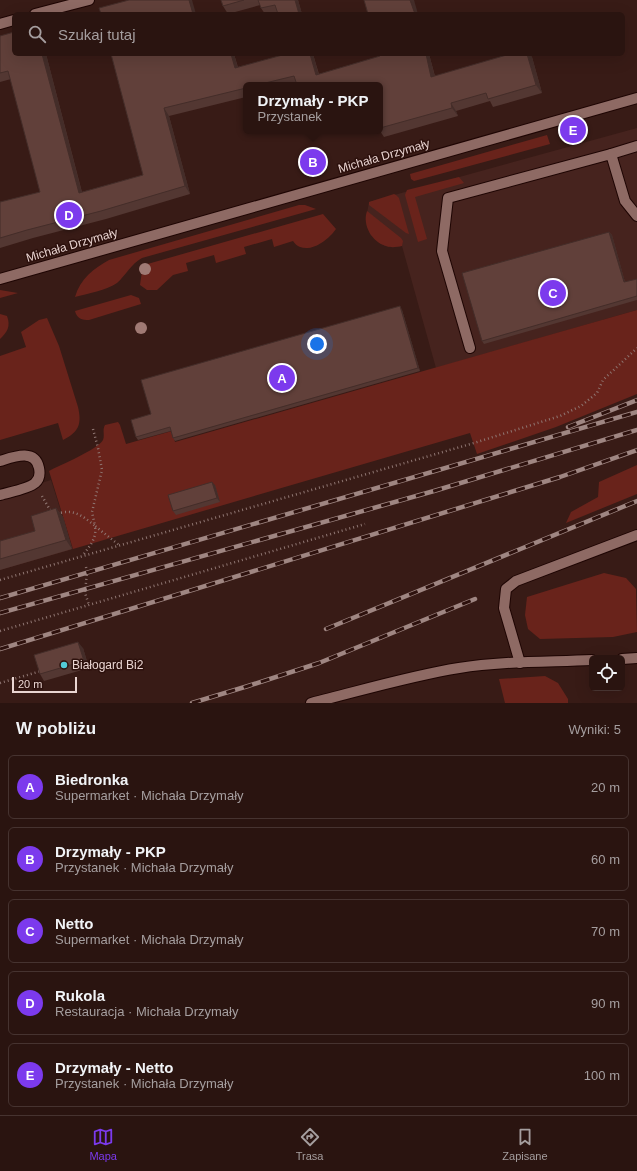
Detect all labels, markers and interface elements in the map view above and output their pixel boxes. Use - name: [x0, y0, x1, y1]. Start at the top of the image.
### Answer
- search box: [12, 12, 625, 56]
- icon: search: [26, 23, 48, 45]
- text: Szukaj tutaj: [58, 26, 136, 43]
- popup: [243, 82, 383, 134]
- text: Drzymały - PKP: [258, 92, 368, 109]
- text: Przystanek: [258, 109, 322, 124]
- pin: E: [560, 115, 586, 145]
- street label: Michała Drzymały: [337, 136, 431, 176]
- pin: B: [300, 147, 326, 177]
- pin: D: [56, 200, 82, 230]
- street label: Michała Drzymały: [25, 225, 119, 265]
- pin: C: [540, 278, 566, 308]
- your location: [307, 334, 327, 354]
- pin: A: [269, 363, 295, 393]
- map controls: [589, 655, 625, 691]
- button: locate: [589, 655, 625, 691]
- place label: Białogard Bi2: [72, 658, 144, 672]
- marker: Białogard Bi2: [59, 660, 69, 670]
- scale bar: [12, 675, 77, 694]
- text: 20 m: [18, 678, 42, 690]
- text: W pobliżu: [16, 719, 96, 738]
- text: Wyniki: 5: [568, 722, 621, 737]
- text: Biedronka: [55, 771, 128, 788]
- text: A: [25, 780, 35, 795]
- text: 20 m: [591, 780, 620, 795]
- text: Supermarket · Michała Drzymały: [55, 788, 244, 803]
- text: Drzymały - PKP: [55, 843, 166, 860]
- text: B: [25, 852, 35, 867]
- text: 60 m: [591, 852, 620, 867]
- text: Przystanek · Michała Drzymały: [55, 860, 233, 875]
- text: Netto: [55, 915, 93, 932]
- text: C: [25, 924, 35, 939]
- text: 70 m: [591, 924, 620, 939]
- text: Supermarket · Michała Drzymały: [55, 932, 244, 947]
- text: Rukola: [55, 987, 105, 1004]
- text: D: [25, 996, 35, 1011]
- text: 90 m: [591, 996, 620, 1011]
- text: Restauracja · Michała Drzymały: [55, 1004, 239, 1019]
- text: Drzymały - Netto: [55, 1059, 173, 1076]
- text: E: [26, 1068, 34, 1083]
- text: 100 m: [584, 1068, 620, 1083]
- text: Przystanek · Michała Drzymały: [55, 1076, 233, 1091]
- tab: Mapa: [89, 1126, 117, 1162]
- tab: Trasa: [296, 1126, 323, 1162]
- tab: Zapisane: [502, 1126, 548, 1162]

